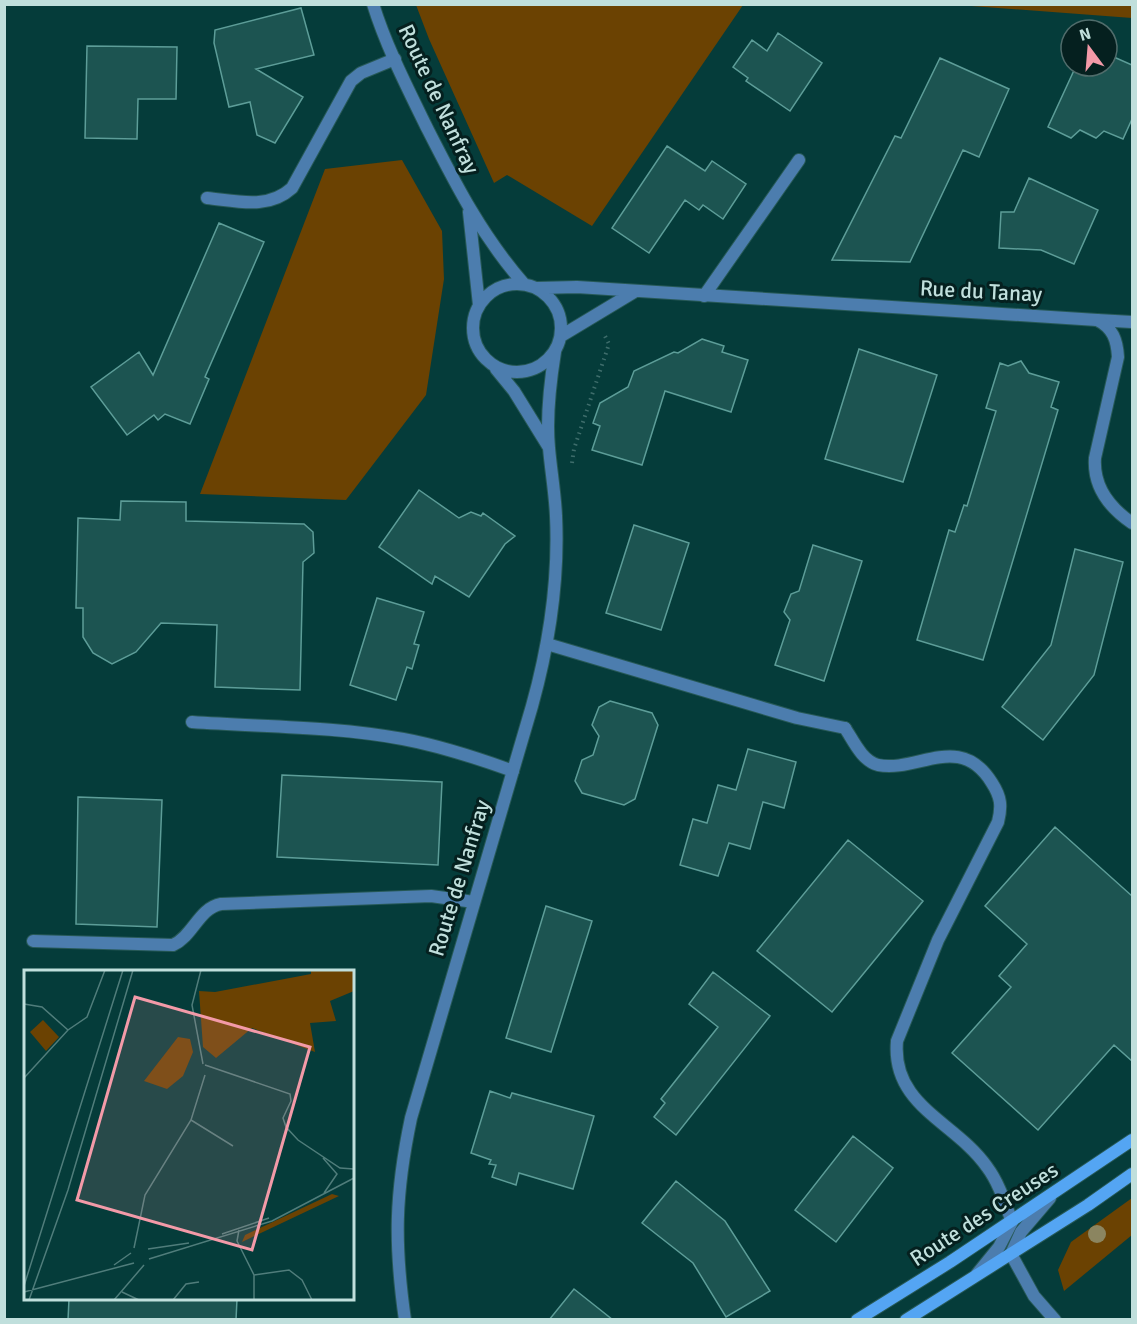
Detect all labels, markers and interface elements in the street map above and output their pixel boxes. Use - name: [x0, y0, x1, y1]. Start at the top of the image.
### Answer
- north arrow: [1059, 18, 1119, 78]
- street label: Route de Nanfray: [392, 20, 486, 179]
- text: N: [1077, 23, 1093, 46]
- street label: Rue du Tanay: [919, 274, 1044, 308]
- street label: Route de Nanfray: [422, 796, 496, 960]
- inset map: [24, 970, 354, 1300]
- street label: Route des Creuses: [905, 1156, 1063, 1272]

